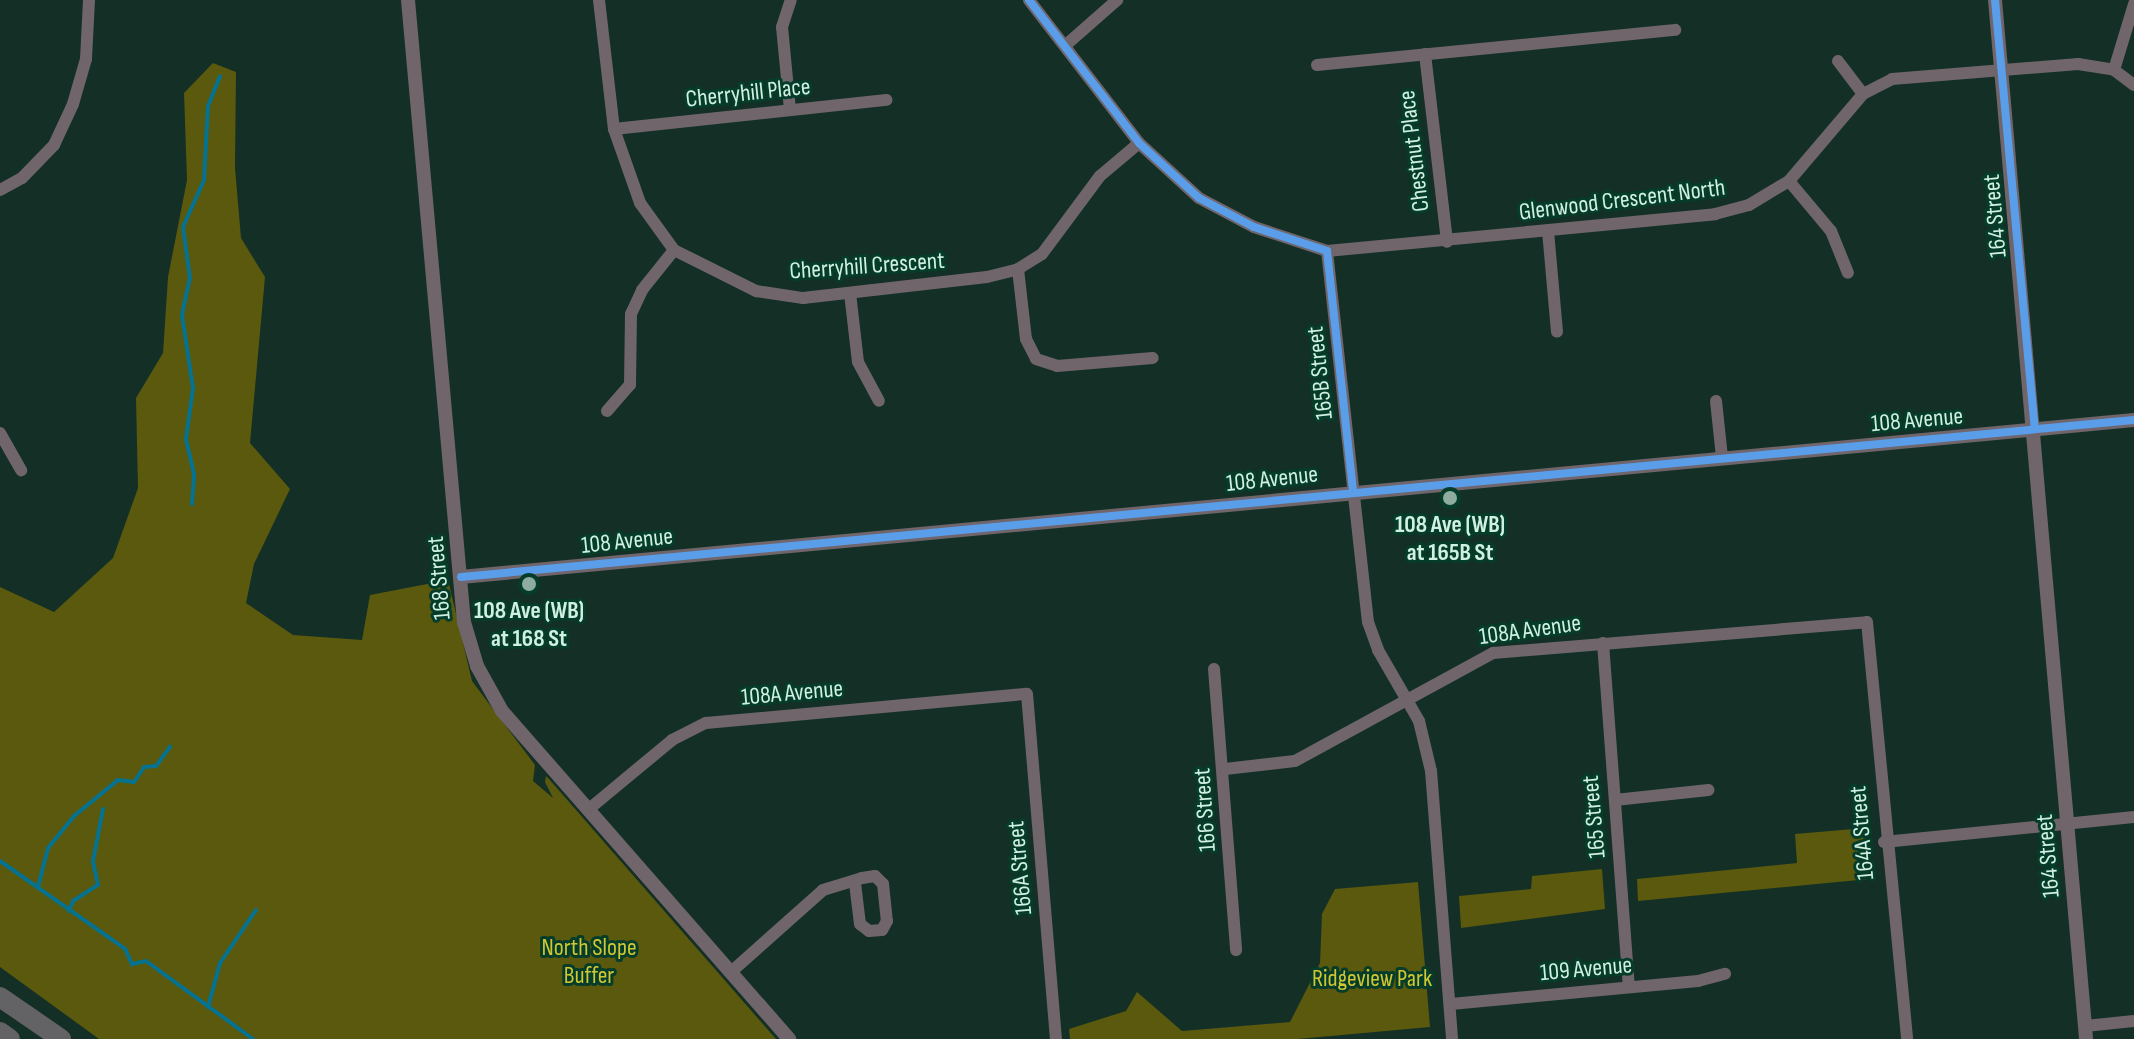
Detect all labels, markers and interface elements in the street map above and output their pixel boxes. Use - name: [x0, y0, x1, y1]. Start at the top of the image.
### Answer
- street label: Cherryhill Place: [684, 72, 812, 114]
- street label: Chestnut Place: [1392, 89, 1436, 213]
- street label: Glenwood Crescent North: [1517, 173, 1727, 227]
- street label: 164 Street: [1977, 173, 2013, 259]
- street label: Cherryhill Crescent: [788, 246, 946, 286]
- street label: 165B Street: [1301, 325, 1339, 421]
- street label: 108 Avenue: [1870, 402, 1964, 438]
- street label: 108 Avenue: [1225, 460, 1319, 498]
- marker: 108 Ave (WB) at 165B St: [1441, 489, 1459, 507]
- place label: 108 Ave (WB) at 165B St: [1395, 511, 1505, 567]
- street label: 108 Avenue: [580, 522, 674, 560]
- street label: 168 Street: [421, 535, 457, 621]
- marker: 108 Ave (WB) at 168 St: [520, 575, 538, 593]
- place label: 108 Ave (WB) at 168 St: [474, 597, 584, 653]
- street label: 108A Avenue: [1477, 609, 1583, 651]
- street label: 108A Avenue: [740, 674, 844, 712]
- street label: 166 Street: [1188, 767, 1222, 853]
- street label: 165 Street: [1576, 774, 1612, 860]
- street label: 164A Street: [1844, 785, 1880, 881]
- street label: 164 Street: [2030, 813, 2066, 899]
- street label: 166A Street: [1002, 820, 1038, 916]
- park label: North Slope Buffer: [541, 934, 637, 990]
- street label: 109 Avenue: [1539, 951, 1633, 987]
- park label: Ridgeview Park: [1312, 965, 1432, 993]

